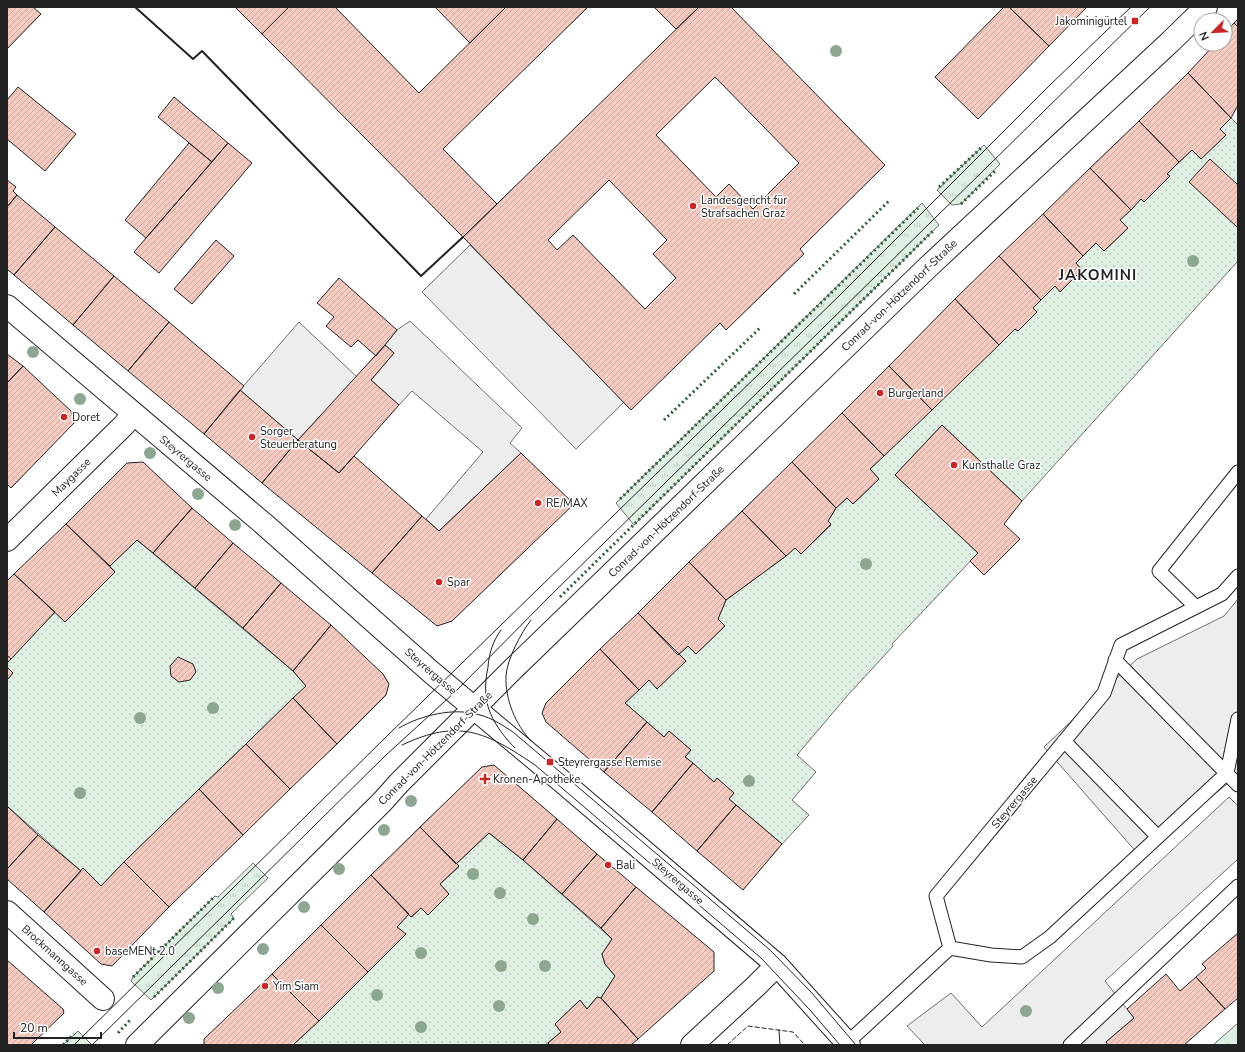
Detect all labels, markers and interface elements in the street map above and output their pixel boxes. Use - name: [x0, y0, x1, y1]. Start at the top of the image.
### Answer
- north arrow: [1193, 12, 1233, 52]
- place label: Jakominigürtel: [1055, 14, 1128, 29]
- marker: Jakominigürtel: [1130, 16, 1140, 26]
- text: N: [1196, 29, 1213, 43]
- place label: Landesgericht für Strafsachen Graz: [701, 193, 787, 221]
- marker: Landesgericht für Strafsachen Graz: [688, 201, 698, 211]
- street label: Conrad-von-Hötzendorf-Straße: [838, 236, 961, 355]
- district label: JAKOMINI: [1058, 265, 1137, 285]
- place label: Burgerland: [888, 386, 943, 401]
- marker: Burgerland: [875, 388, 885, 398]
- place label: Doret: [72, 410, 100, 425]
- marker: Doret: [59, 412, 69, 422]
- place label: Sorger Steuerberatung: [260, 424, 337, 452]
- street label: Steyrergasse: [156, 432, 215, 485]
- marker: Sorger Steuerberatung: [247, 432, 257, 442]
- street label: Maygasse: [49, 454, 94, 500]
- place label: Kunsthalle Graz: [962, 458, 1040, 473]
- marker: Kunsthalle Graz: [949, 460, 959, 470]
- street label: Conrad-von-Hötzendorf-Straße: [605, 462, 728, 581]
- place label: RE/MAX: [546, 496, 588, 511]
- marker: RE/MAX: [533, 498, 543, 508]
- place label: Spar: [447, 575, 470, 590]
- marker: Spar: [434, 577, 444, 587]
- street label: Steyrergasse: [401, 645, 460, 698]
- street label: Conrad-von-Hötzendorf-Straße: [375, 688, 496, 809]
- place label: Steyrergasse Remise: [558, 755, 661, 770]
- marker: Steyrergasse Remise: [545, 757, 555, 767]
- place label: Kronen-Apotheke: [493, 772, 580, 787]
- street label: Steyrergasse: [988, 773, 1041, 832]
- marker: Kronen-Apotheke: [480, 774, 490, 784]
- street label: Steyrergasse: [648, 855, 707, 908]
- place label: Bali: [616, 858, 635, 873]
- marker: Bali: [603, 860, 613, 870]
- street label: Brockmanngasse: [18, 922, 91, 989]
- place label: baseMENt 2.0: [105, 944, 175, 959]
- marker: baseMENt 2.0: [92, 946, 102, 956]
- place label: Yim Siam: [272, 979, 319, 994]
- marker: Yim Siam: [260, 981, 270, 991]
- scale bar: [14, 1014, 101, 1040]
- text: 20 m: [20, 1020, 48, 1036]

